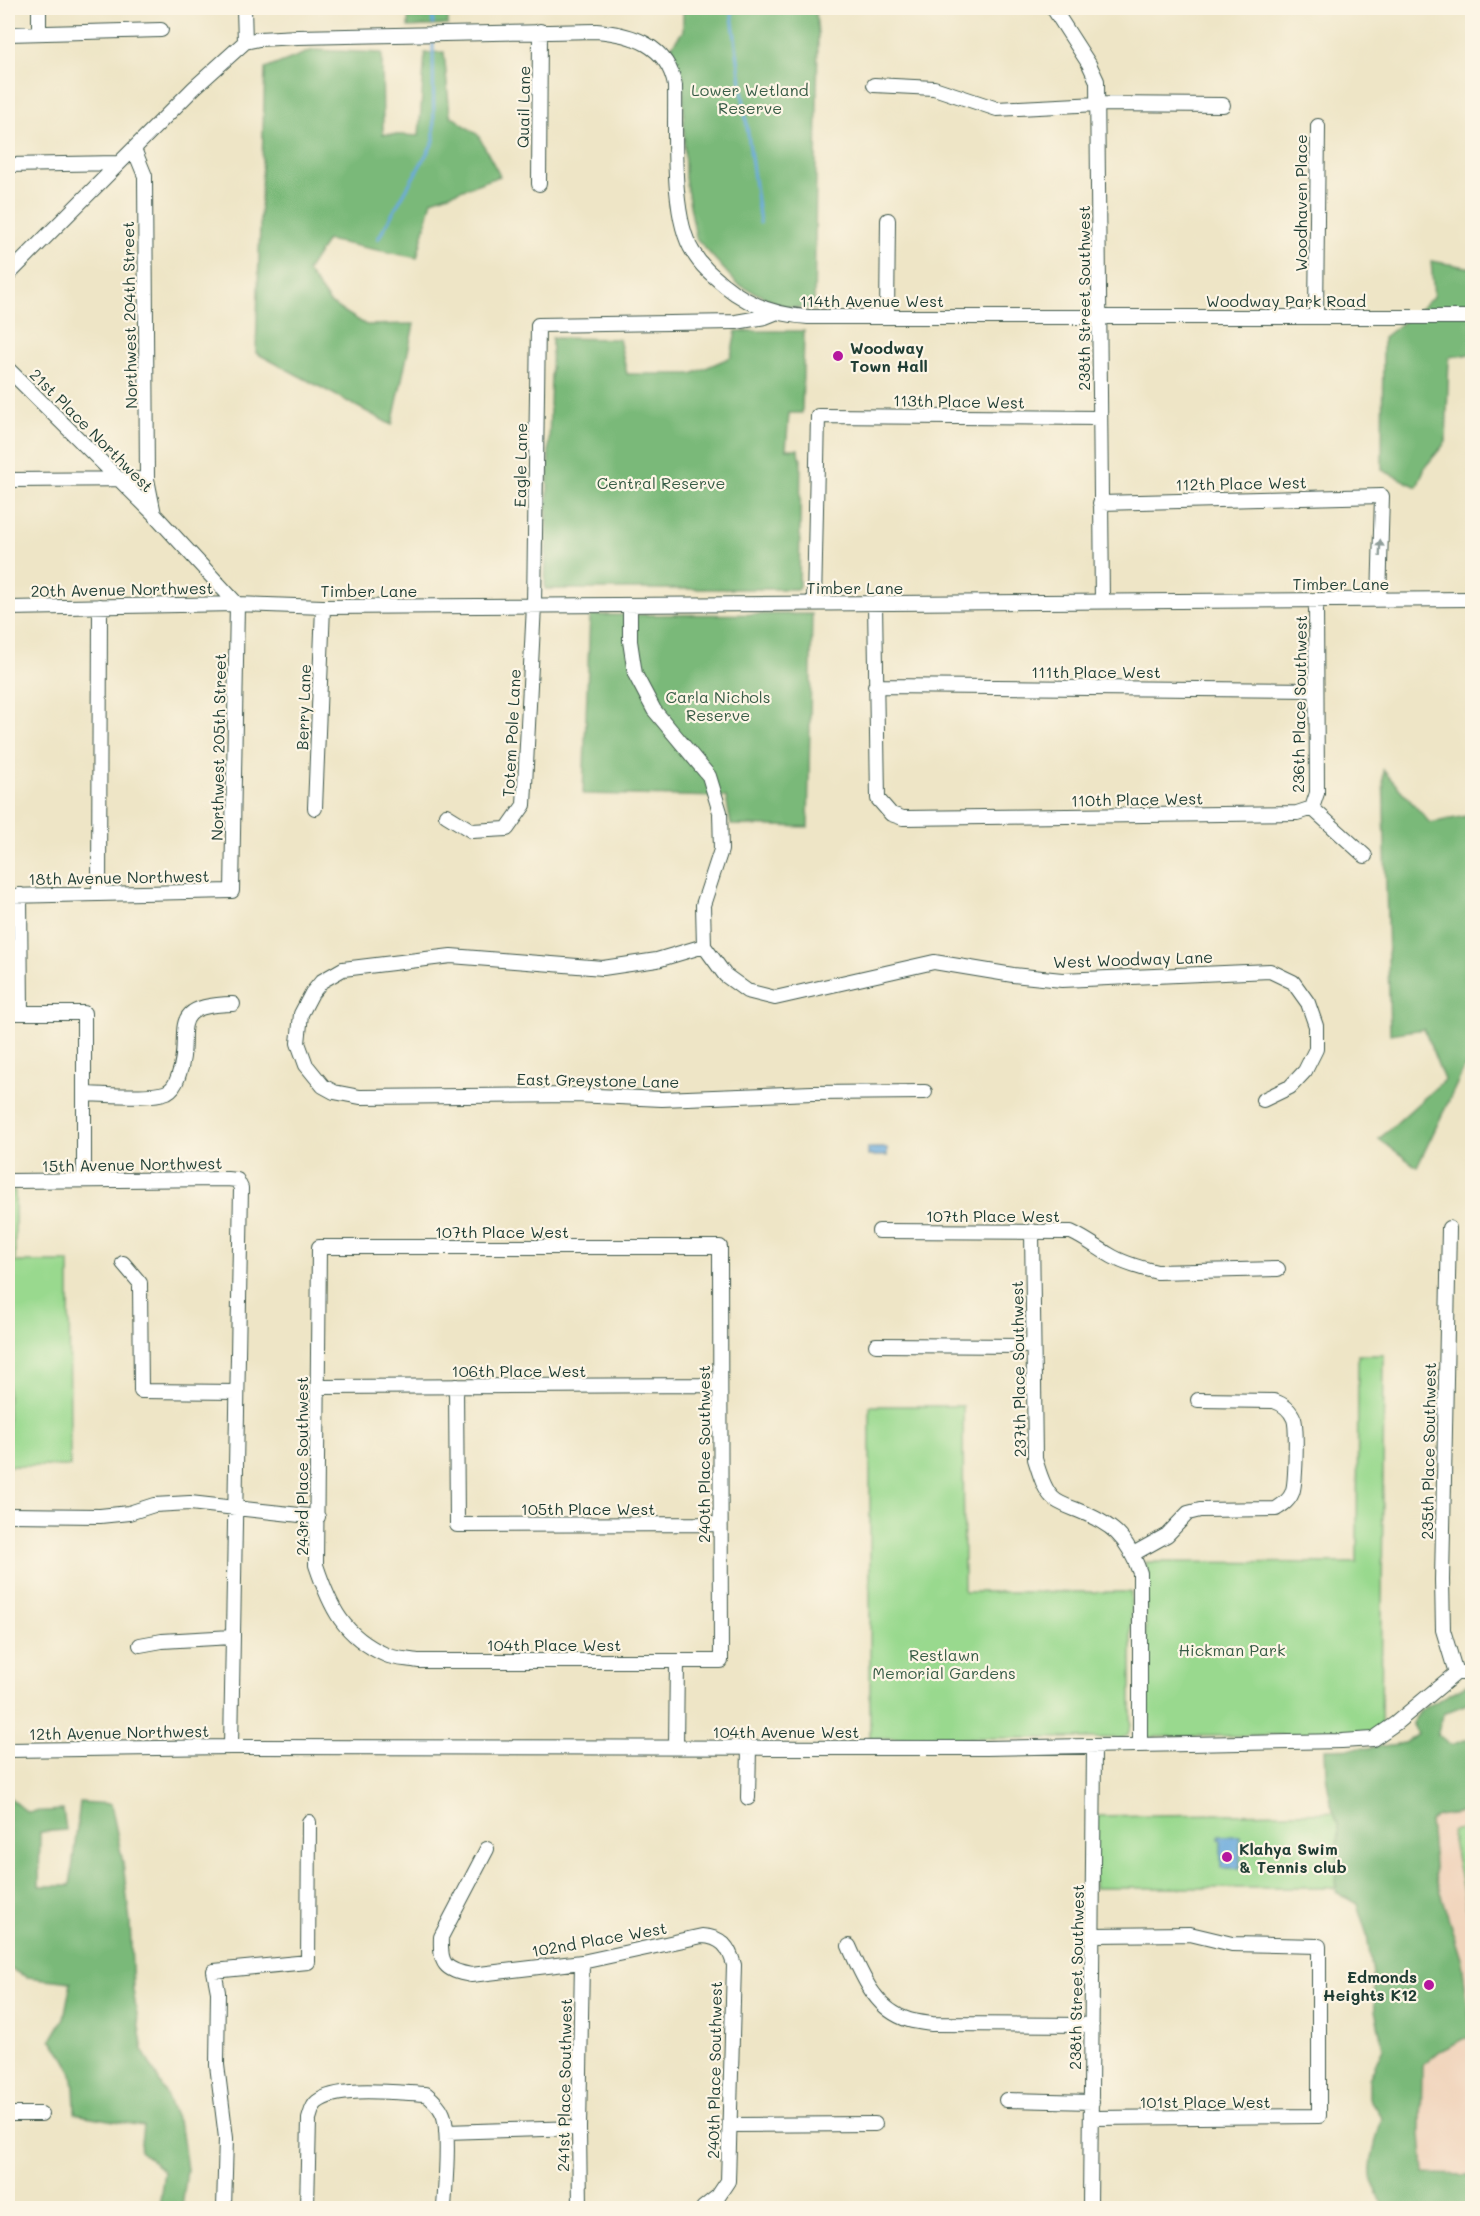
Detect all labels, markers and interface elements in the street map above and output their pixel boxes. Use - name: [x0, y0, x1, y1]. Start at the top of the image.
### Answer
- street label: Quail Lane: [512, 66, 534, 148]
- park label: Lower Wetland Reserve: [691, 79, 809, 118]
- street label: Woodhaven Place: [1290, 134, 1311, 272]
- street label: 238th Street Southwest: [1073, 205, 1094, 391]
- street label: Northwest 204th Street: [117, 221, 141, 409]
- street label: 114th Avenue West: [800, 290, 944, 311]
- street label: Woodway Park Road: [1206, 290, 1366, 311]
- place label: Woodway Town Hall: [850, 337, 928, 376]
- marker: Woodway Town Hall: [831, 349, 845, 363]
- street label: 21st Place Northwest: [26, 364, 158, 496]
- street label: 113th Place West: [893, 389, 1025, 413]
- street label: Eagle Lane: [509, 423, 531, 507]
- street label: 112th Place West: [1175, 471, 1307, 495]
- park label: Central Reserve: [597, 472, 725, 493]
- one-way arrow: [1376, 538, 1385, 557]
- street label: Timber Lane: [1293, 573, 1389, 594]
- street label: 20th Avenue Northwest: [30, 577, 214, 601]
- street label: Timber Lane: [807, 577, 903, 598]
- street label: Timber Lane: [321, 580, 417, 601]
- street label: 236th Place Southwest: [1287, 615, 1311, 793]
- street label: Northwest 205th Street: [206, 653, 230, 841]
- street label: 111th Place West: [1031, 661, 1161, 682]
- street label: Berry Lane: [291, 663, 315, 751]
- street label: Totem Pole Lane: [497, 668, 525, 798]
- park label: Carla Nichols Reserve: [666, 686, 770, 725]
- street label: 110th Place West: [1071, 787, 1203, 811]
- street label: 18th Avenue Northwest: [28, 865, 210, 889]
- street label: West Woodway Lane: [1053, 946, 1213, 972]
- street label: East Greystone Lane: [517, 1068, 679, 1092]
- street label: 15th Avenue Northwest: [41, 1152, 223, 1176]
- street label: 107th Place West: [926, 1205, 1060, 1226]
- street label: 107th Place West: [435, 1221, 569, 1242]
- street label: 237th Place Southwest: [1006, 1280, 1030, 1458]
- street label: 106th Place West: [452, 1360, 586, 1381]
- street label: 235th Place Southwest: [1416, 1362, 1440, 1540]
- street label: 240th Place Southwest: [693, 1365, 714, 1543]
- street label: 243rd Place Southwest: [291, 1376, 312, 1556]
- street label: 105th Place West: [521, 1498, 655, 1519]
- street label: 104th Place West: [487, 1634, 621, 1655]
- park label: Hickman Park: [1178, 1639, 1286, 1660]
- park label: Restlawn Memorial Gardens: [872, 1644, 1016, 1683]
- street label: 12th Avenue Northwest: [29, 1720, 209, 1744]
- street label: 104th Avenue West: [713, 1721, 859, 1742]
- place label: Klahya Swim & Tennis club: [1239, 1838, 1347, 1877]
- marker: Klahya Swim & Tennis club: [1220, 1850, 1234, 1864]
- street label: 238th Street Southwest: [1064, 1884, 1088, 2070]
- street label: 102nd Place West: [530, 1917, 668, 1961]
- place label: Edmonds Heights K12: [1323, 1966, 1417, 2005]
- marker: Edmonds Heights K12: [1422, 1978, 1436, 1992]
- street label: 240th Place Southwest: [702, 1981, 726, 2159]
- street label: 241st Place Southwest: [552, 1998, 576, 2172]
- street label: 101st Place West: [1139, 2091, 1271, 2112]

